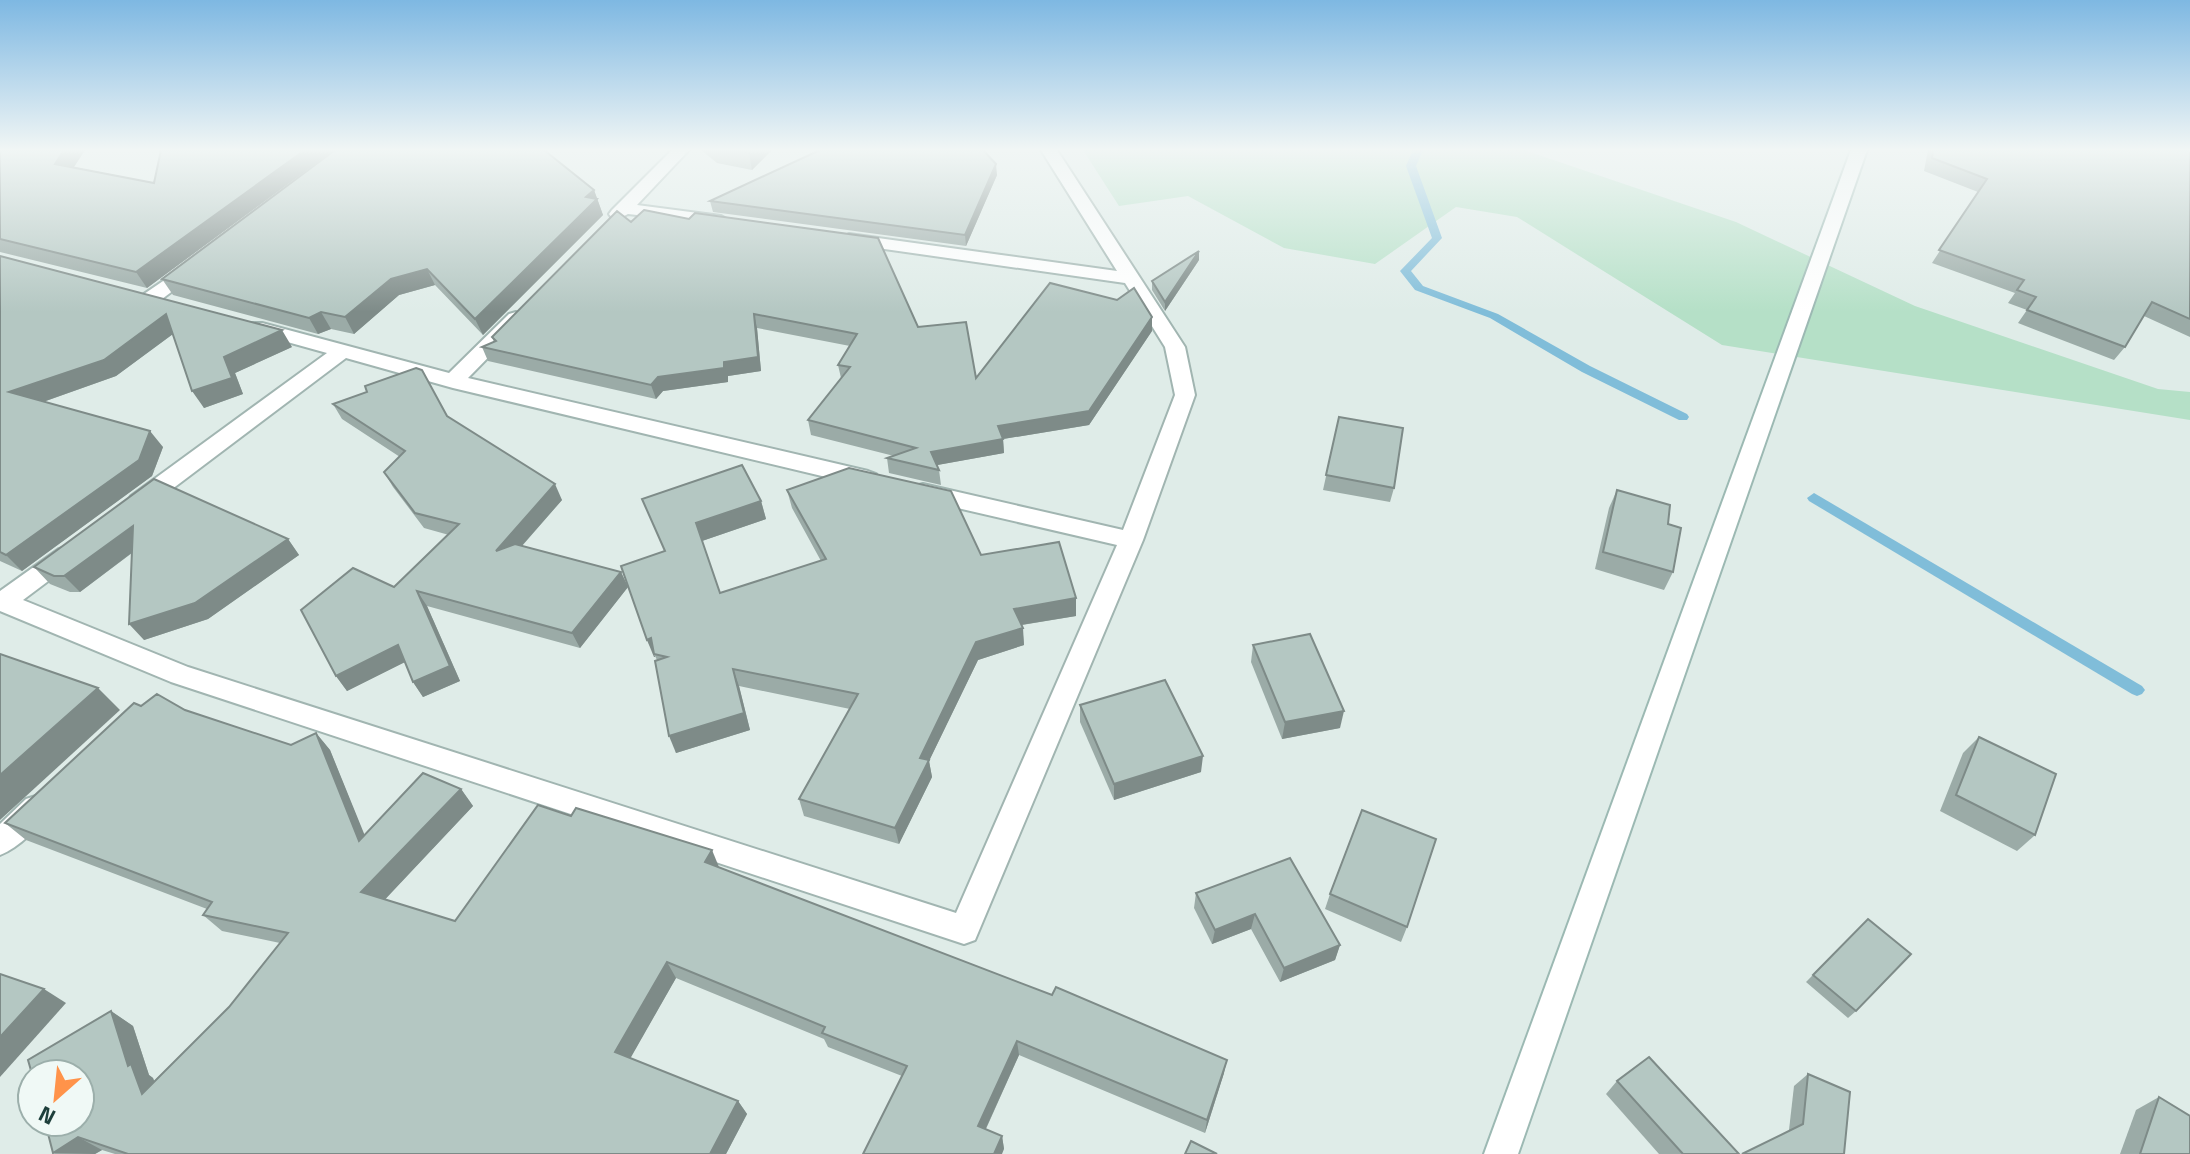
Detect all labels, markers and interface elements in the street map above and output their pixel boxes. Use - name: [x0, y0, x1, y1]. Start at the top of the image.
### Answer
- north arrow: [16, 1058, 96, 1138]
- text: N: [32, 1097, 61, 1134]

